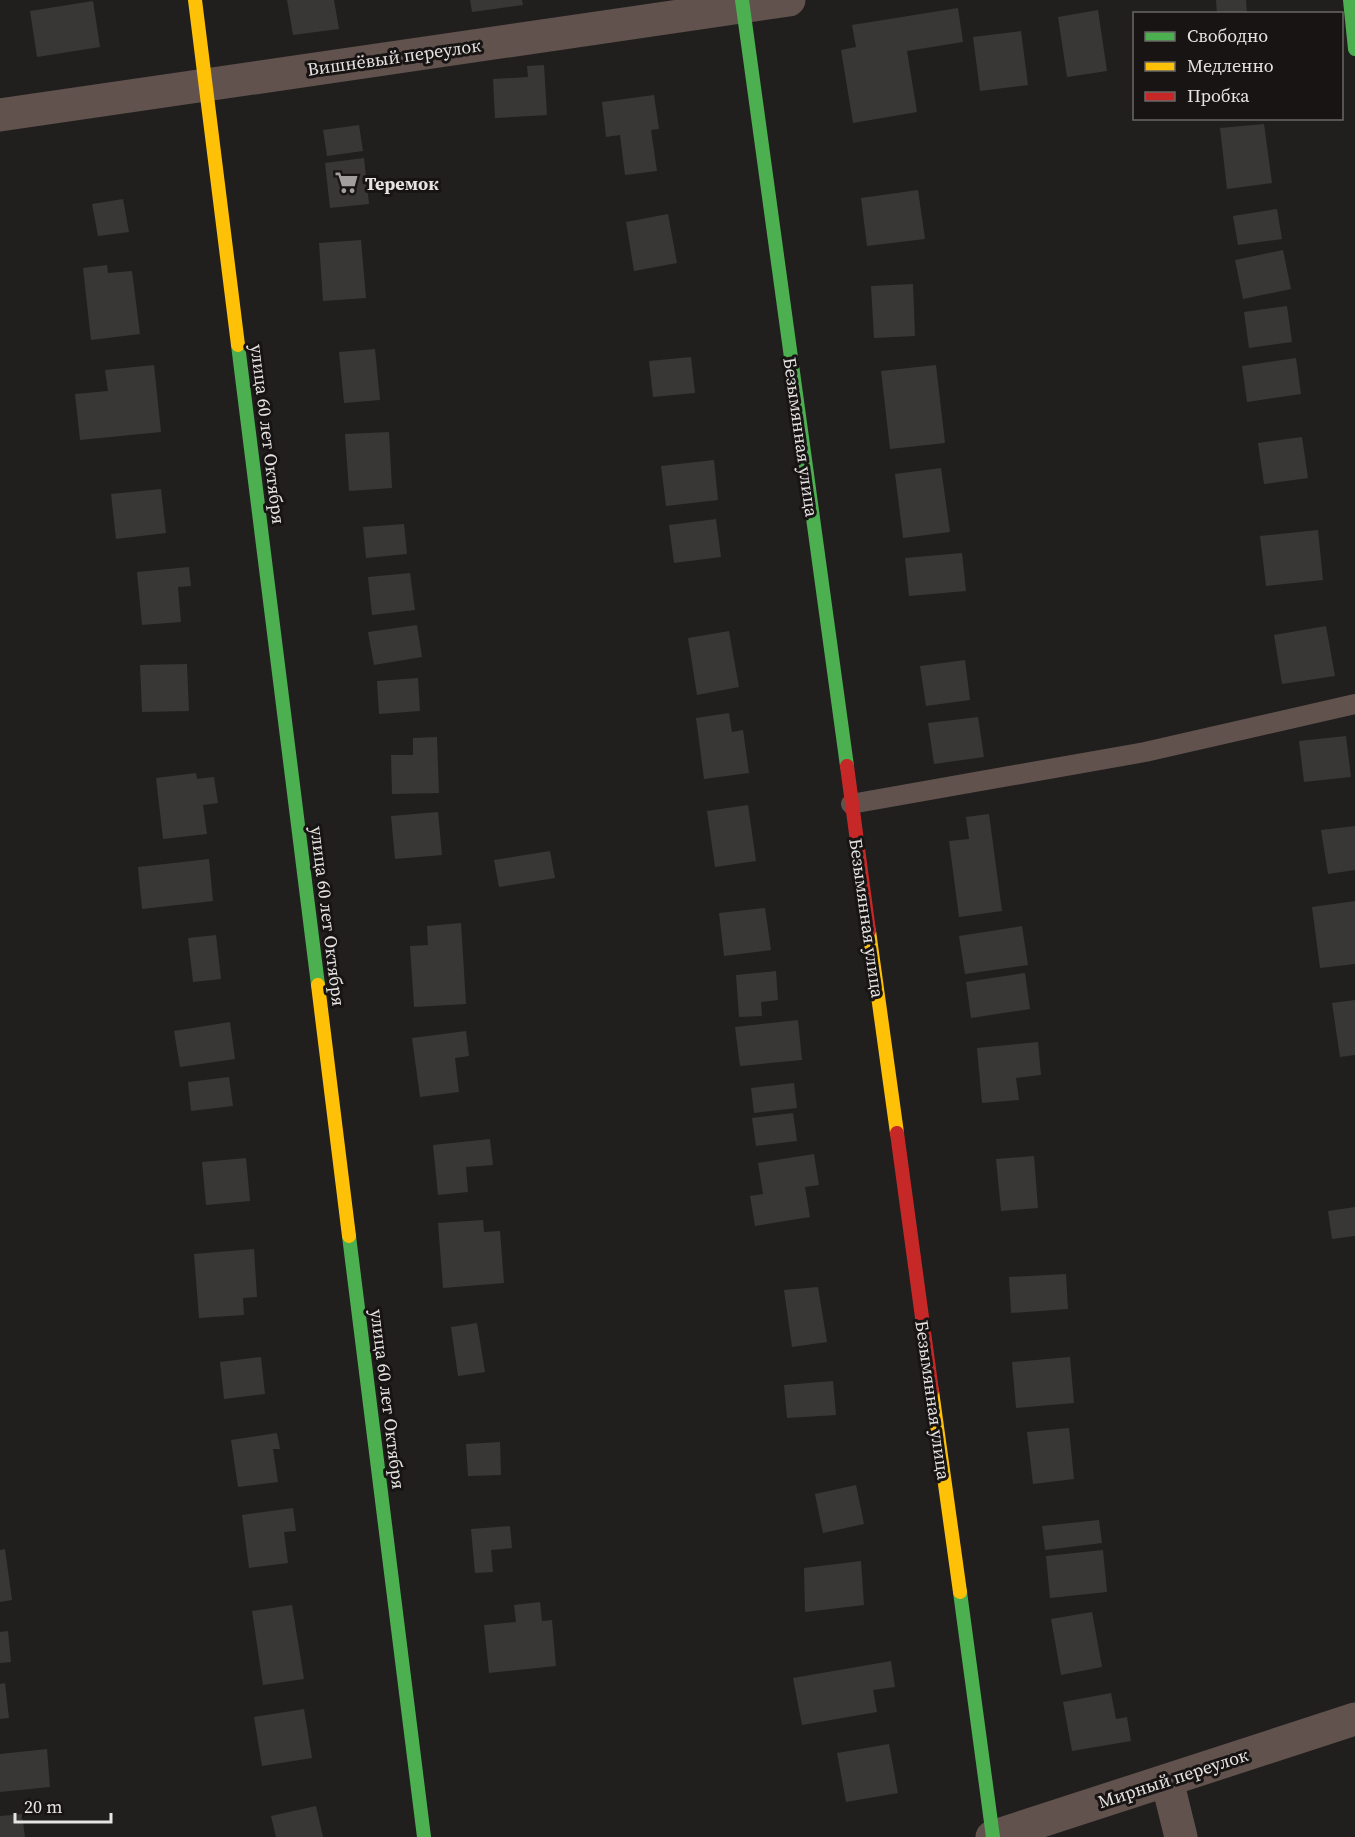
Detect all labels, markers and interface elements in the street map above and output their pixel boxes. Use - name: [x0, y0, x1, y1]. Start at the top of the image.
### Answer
- legend: [1133, 12, 1343, 120]
- text: Свободно: [1187, 23, 1268, 48]
- street label: Вишнёвый переулок: [305, 32, 483, 82]
- text: Медленно: [1187, 53, 1274, 78]
- text: Пробка: [1187, 83, 1250, 108]
- supermarket icon: Теремок: [334, 170, 360, 196]
- place label: Теремок: [365, 171, 439, 196]
- street label: улица 60 лет Октября: [245, 343, 291, 525]
- street label: Безымянная улица: [777, 356, 825, 519]
- street label: улица 60 лет Октября: [305, 825, 351, 1007]
- street label: Безымянная улица: [843, 837, 891, 1000]
- street label: улица 60 лет Октября: [365, 1308, 411, 1490]
- street label: Безымянная улица: [909, 1319, 957, 1482]
- street label: Мирный переулок: [1095, 1742, 1251, 1814]
- scale bar: [15, 1786, 111, 1824]
- text: 20 m: [24, 1794, 62, 1819]

